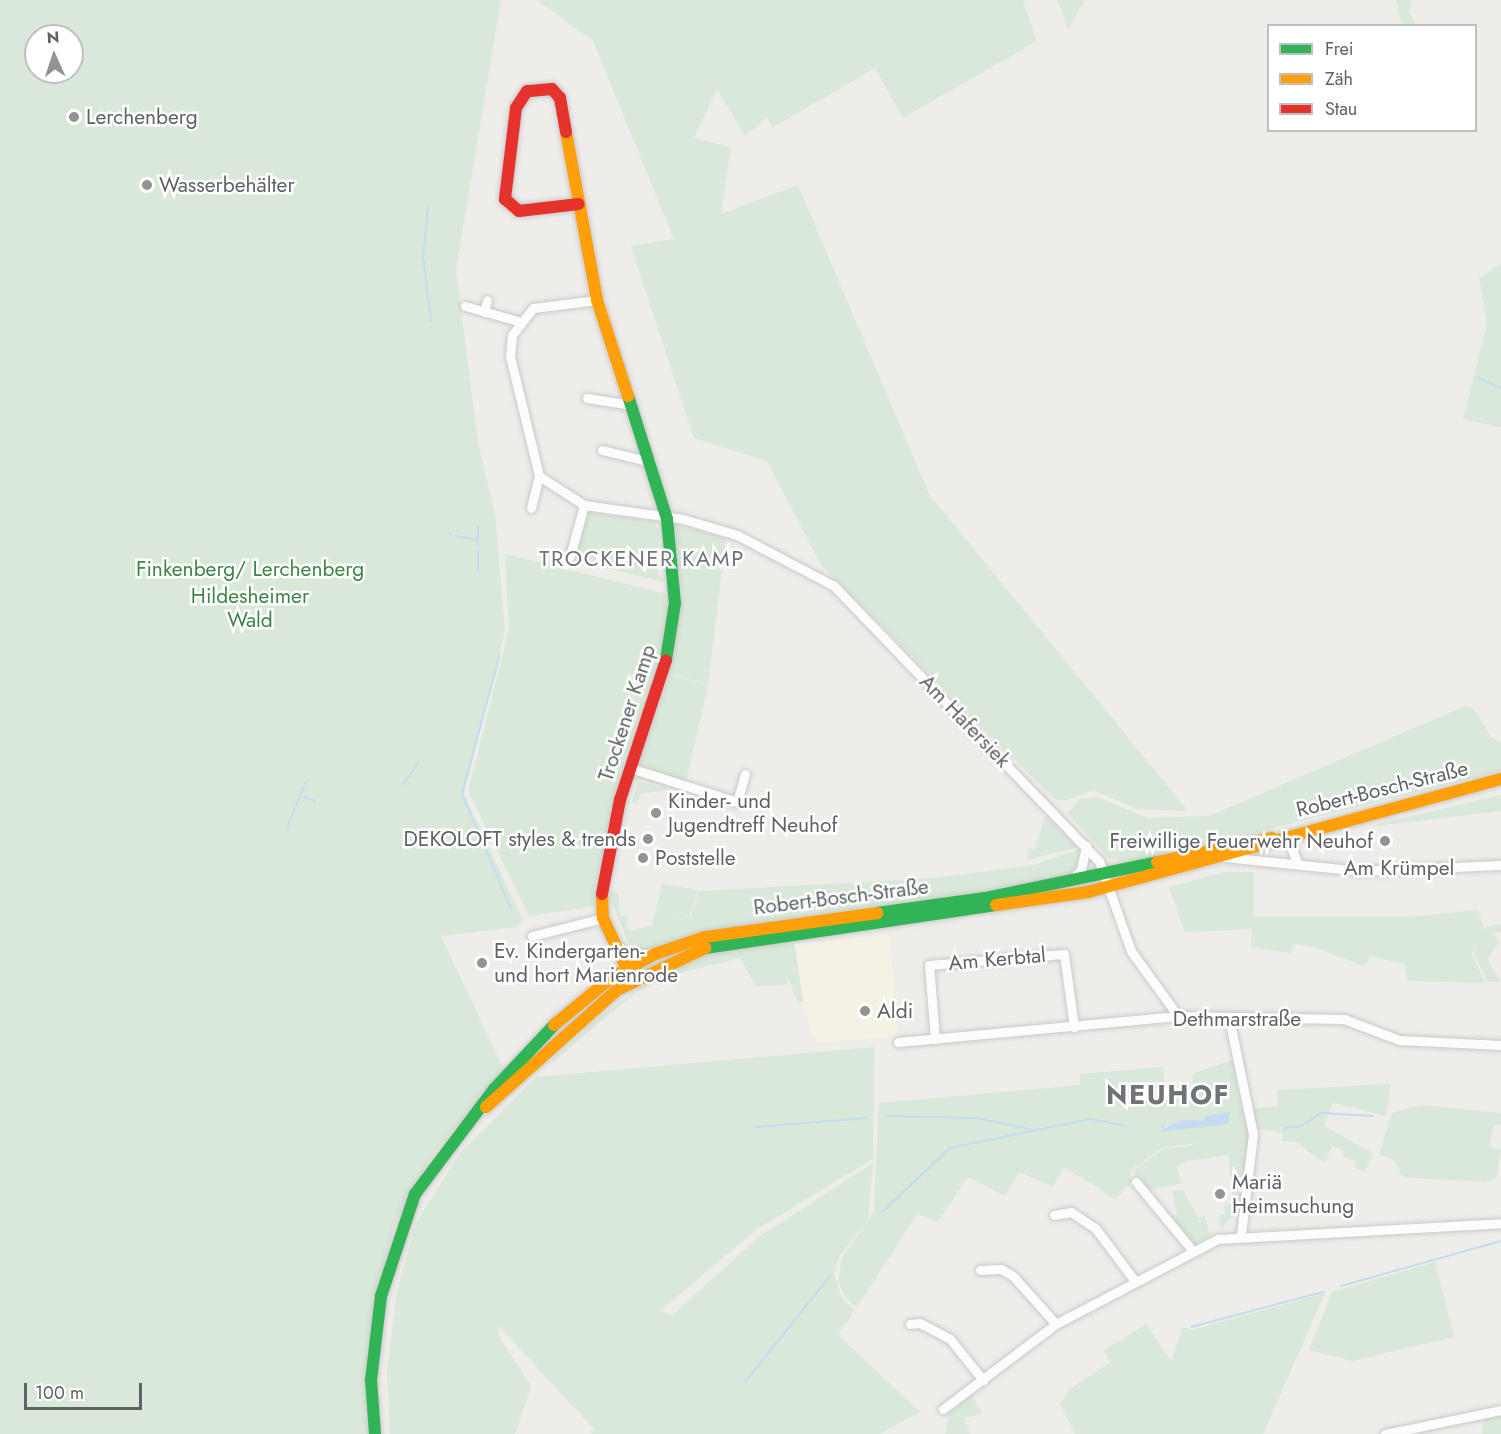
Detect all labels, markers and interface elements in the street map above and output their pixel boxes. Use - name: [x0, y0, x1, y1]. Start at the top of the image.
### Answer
- north arrow: [24, 24, 84, 84]
- legend: [1267, 24, 1477, 132]
- text: N: [46, 26, 60, 49]
- text: Frei: [1325, 36, 1354, 62]
- text: Zäh: [1325, 66, 1353, 92]
- text: Stau: [1325, 96, 1357, 122]
- place label: Lerchenberg: [86, 104, 198, 130]
- marker: Lerchenberg: [67, 110, 81, 124]
- place label: Wasserbehälter: [159, 172, 295, 198]
- marker: Wasserbehälter: [140, 178, 154, 192]
- district label: TROCKENER KAMP: [539, 546, 745, 572]
- park label: Finkenberg/ Lerchenberg: [136, 556, 364, 582]
- park label: Hildesheimer Wald: [191, 583, 309, 633]
- street label: Trockener Kamp: [593, 642, 661, 784]
- street label: Am Hafersiek: [914, 669, 1016, 773]
- street label: Robert-Bosch-Straße: [1293, 755, 1471, 823]
- place label: Kinder- und Jugendtreff Neuhof: [668, 788, 838, 838]
- marker: Kinder- und Jugendtreff Neuhof: [649, 806, 663, 820]
- place label: DEKOLOFT styles & trends: [404, 826, 636, 852]
- place label: Freiwillige Feuerwehr Neuhof: [1110, 828, 1373, 854]
- marker: DEKOLOFT styles & trends: [641, 832, 655, 846]
- marker: Freiwillige Feuerwehr Neuhof: [1378, 834, 1392, 848]
- place label: Poststelle: [655, 845, 736, 871]
- marker: Poststelle: [636, 851, 650, 865]
- street label: Am Krümpel: [1344, 855, 1454, 881]
- street label: Robert-Bosch-Straße: [752, 874, 930, 920]
- place label: Ev. Kindergarten- und hort Marienrode: [494, 938, 678, 988]
- street label: Am Kerbtal: [947, 942, 1047, 976]
- marker: Ev. Kindergarten- und hort Marienrode: [475, 956, 489, 970]
- place label: Aldi: [877, 998, 913, 1024]
- marker: Aldi: [858, 1004, 872, 1018]
- street label: Dethmarstraße: [1173, 1006, 1301, 1032]
- district label: NEUHOF: [1106, 1079, 1230, 1111]
- place label: Mariä Heimsuchung: [1232, 1169, 1354, 1219]
- marker: Mariä Heimsuchung: [1213, 1187, 1227, 1201]
- scale bar: [27, 1371, 146, 1409]
- text: 100 m: [35, 1380, 84, 1406]

